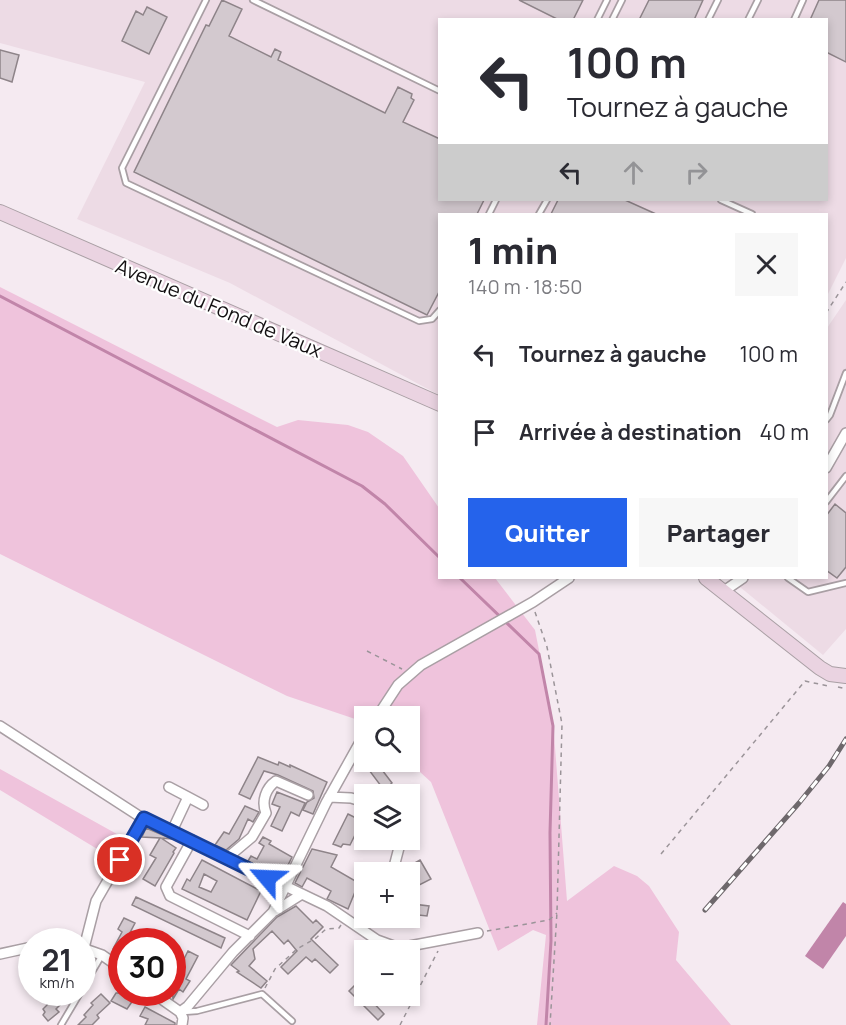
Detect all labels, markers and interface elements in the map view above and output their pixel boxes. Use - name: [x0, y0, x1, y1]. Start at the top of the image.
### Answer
- text: 100 m: [567, 33, 687, 91]
- icon: left: [468, 42, 546, 120]
- text: Tournez à gauche: [567, 88, 788, 125]
- icon: left: [554, 156, 587, 189]
- icon: ahead: [617, 156, 650, 189]
- icon: right: [680, 156, 713, 189]
- text: 1 min: [468, 226, 558, 275]
- button: close: [735, 233, 798, 296]
- street label: Avenue du Fond de Vaux: [112, 252, 327, 364]
- text: 140 m · 18:50: [468, 273, 582, 300]
- icon: left: [468, 338, 501, 371]
- text: Tournez à gauche: [519, 339, 706, 369]
- text: 100 m: [740, 339, 798, 369]
- icon: arrive: [468, 416, 501, 449]
- text: Arrivée à destination: [519, 417, 742, 447]
- text: 40 m: [760, 417, 809, 447]
- button: Quitter: [468, 498, 627, 567]
- button: Partager: [639, 498, 798, 567]
- map controls: [354, 706, 420, 1006]
- button: search: [354, 706, 420, 772]
- button: layers: [354, 784, 420, 850]
- pin: [94, 834, 145, 885]
- icon: arrive: [103, 843, 136, 876]
- position arrow: [235, 846, 299, 910]
- button: +: [354, 862, 420, 928]
- speed limit sign: 30: [108, 928, 186, 1006]
- text: 21: [41, 939, 73, 980]
- button: −: [354, 940, 420, 1006]
- text: km/h: [40, 972, 74, 993]

